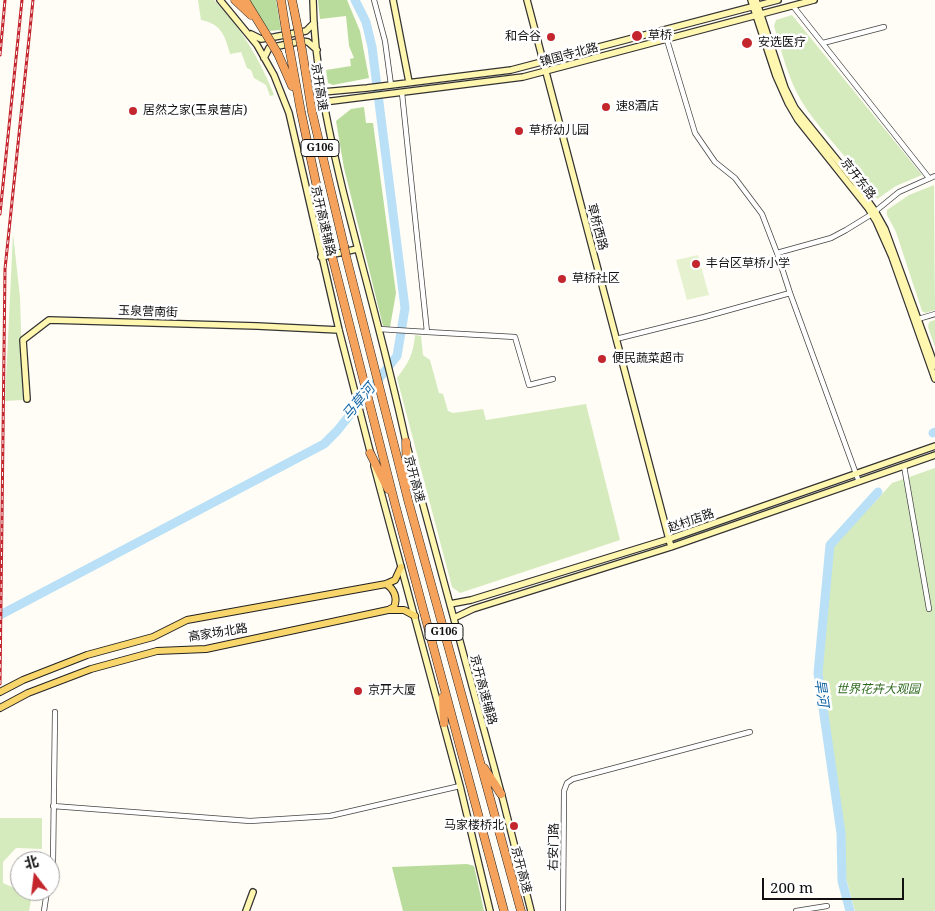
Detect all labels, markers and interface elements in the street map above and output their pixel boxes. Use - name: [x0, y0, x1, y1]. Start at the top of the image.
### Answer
- marker: 草桥: [630, 29, 644, 43]
- place label: 草桥: [648, 29, 672, 43]
- place label: 和合谷: [505, 30, 541, 44]
- marker: 和合谷: [545, 31, 557, 43]
- marker: 安选医疗: [740, 36, 754, 50]
- place label: 安选医疗: [758, 36, 806, 50]
- street label: 镇国寺北路: [538, 40, 600, 70]
- street label: 京开高速: [308, 62, 330, 112]
- place label: 速8酒店: [616, 100, 659, 114]
- marker: 速8酒店: [600, 101, 612, 113]
- place label: 居然之家(玉泉营店): [143, 104, 247, 118]
- marker: 居然之家(玉泉营店): [127, 105, 139, 117]
- place label: 草桥幼儿园: [529, 124, 589, 138]
- marker: 草桥幼儿园: [513, 125, 525, 137]
- road number: G106: [301, 140, 339, 156]
- street label: 京开东路: [838, 156, 878, 202]
- street label: 京开高速辅路: [308, 184, 338, 258]
- street label: 草桥西路: [584, 202, 610, 252]
- place label: 丰台区草桥小学: [706, 257, 790, 271]
- marker: 丰台区草桥小学: [690, 258, 702, 270]
- place label: 草桥社区: [572, 272, 620, 286]
- marker: 草桥社区: [556, 273, 568, 285]
- street label: 玉泉营南街: [118, 304, 178, 320]
- place label: 便民蔬菜超市: [612, 352, 684, 366]
- marker: 便民蔬菜超市: [596, 353, 608, 365]
- water label: 马草河: [339, 381, 379, 423]
- street label: 京开高速: [401, 454, 427, 504]
- street label: 赵村店路: [666, 506, 716, 536]
- street label: 高家场北路: [187, 621, 249, 645]
- road number: G106: [425, 624, 463, 640]
- street label: 京开高速辅路: [467, 653, 499, 727]
- water label: 旱河: [811, 678, 831, 708]
- park label: 世界花卉大观园: [836, 683, 920, 697]
- place label: 京开大厦: [368, 684, 416, 698]
- marker: 京开大厦: [352, 685, 364, 697]
- place label: 马家楼桥北: [444, 819, 504, 833]
- marker: 马家楼桥北: [508, 820, 520, 832]
- street label: 右安门路: [546, 823, 562, 871]
- street label: 京开高速: [508, 845, 534, 895]
- north arrow: [10, 851, 60, 901]
- text: 北: [22, 851, 40, 873]
- scale bar: [765, 868, 908, 900]
- text: 200 m: [770, 877, 813, 897]

